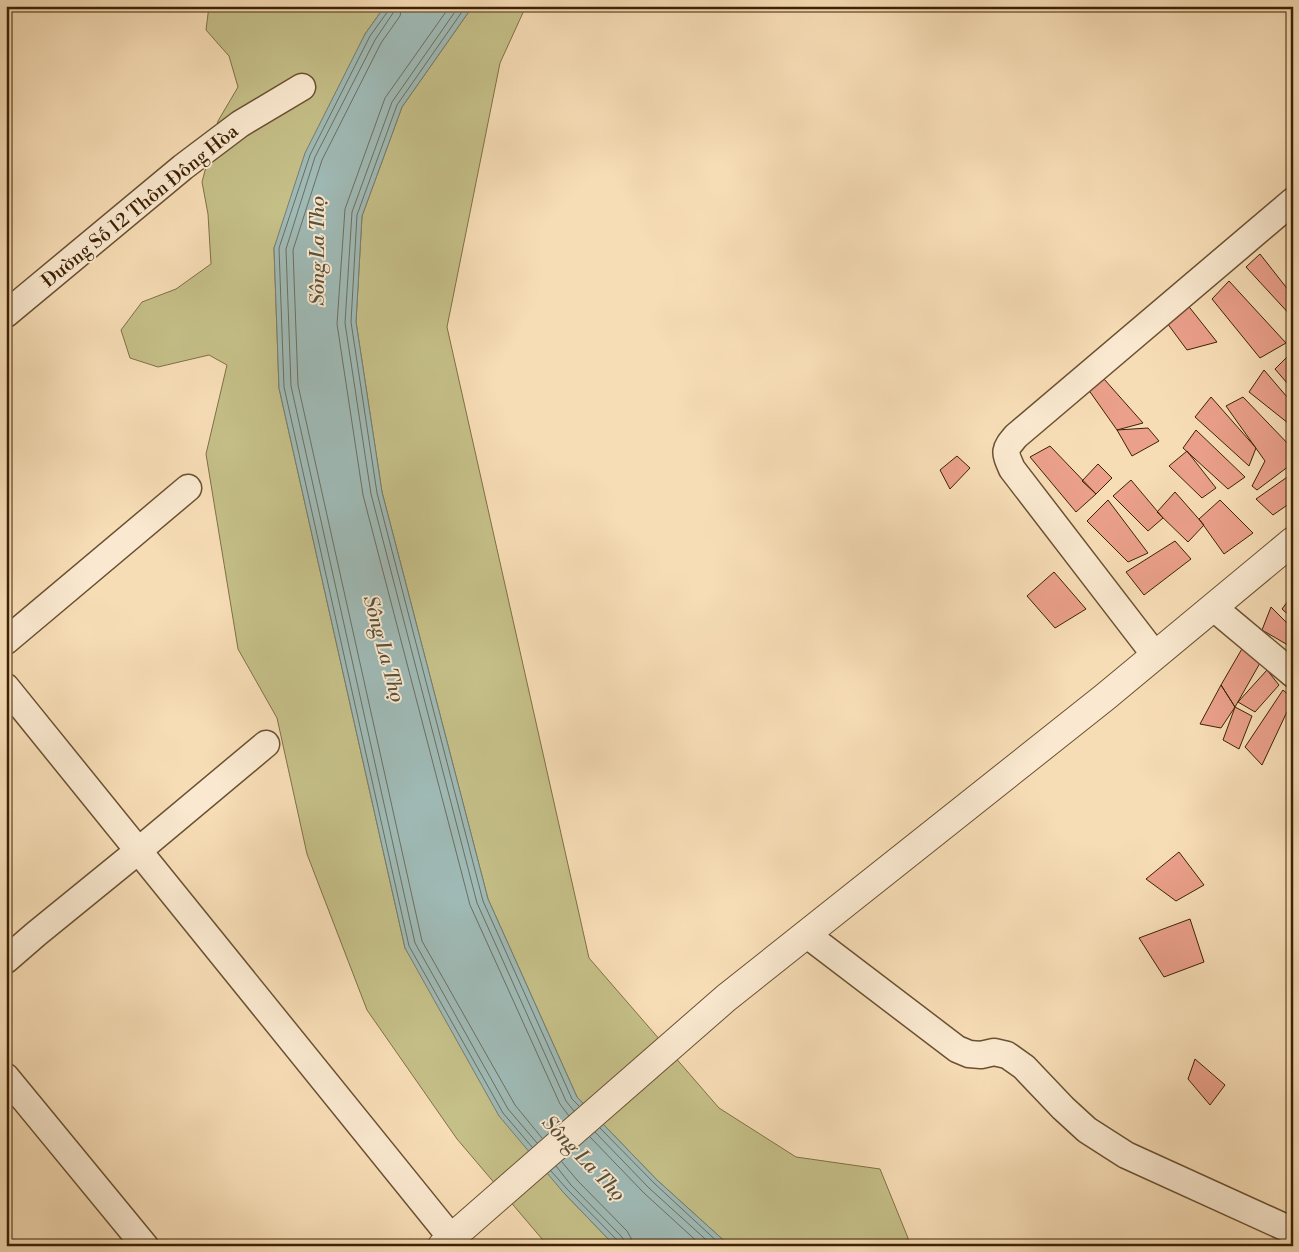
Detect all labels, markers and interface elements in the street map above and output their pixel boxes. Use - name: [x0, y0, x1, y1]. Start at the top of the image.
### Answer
- street label: Đường Số 12 Thôn Đông Hòa: [37, 119, 244, 293]
- water label: Sông La Thọ: [306, 196, 331, 306]
- water label: Sông La Thọ: [357, 593, 409, 705]
- water label: Sông La Thọ: [536, 1111, 630, 1207]

